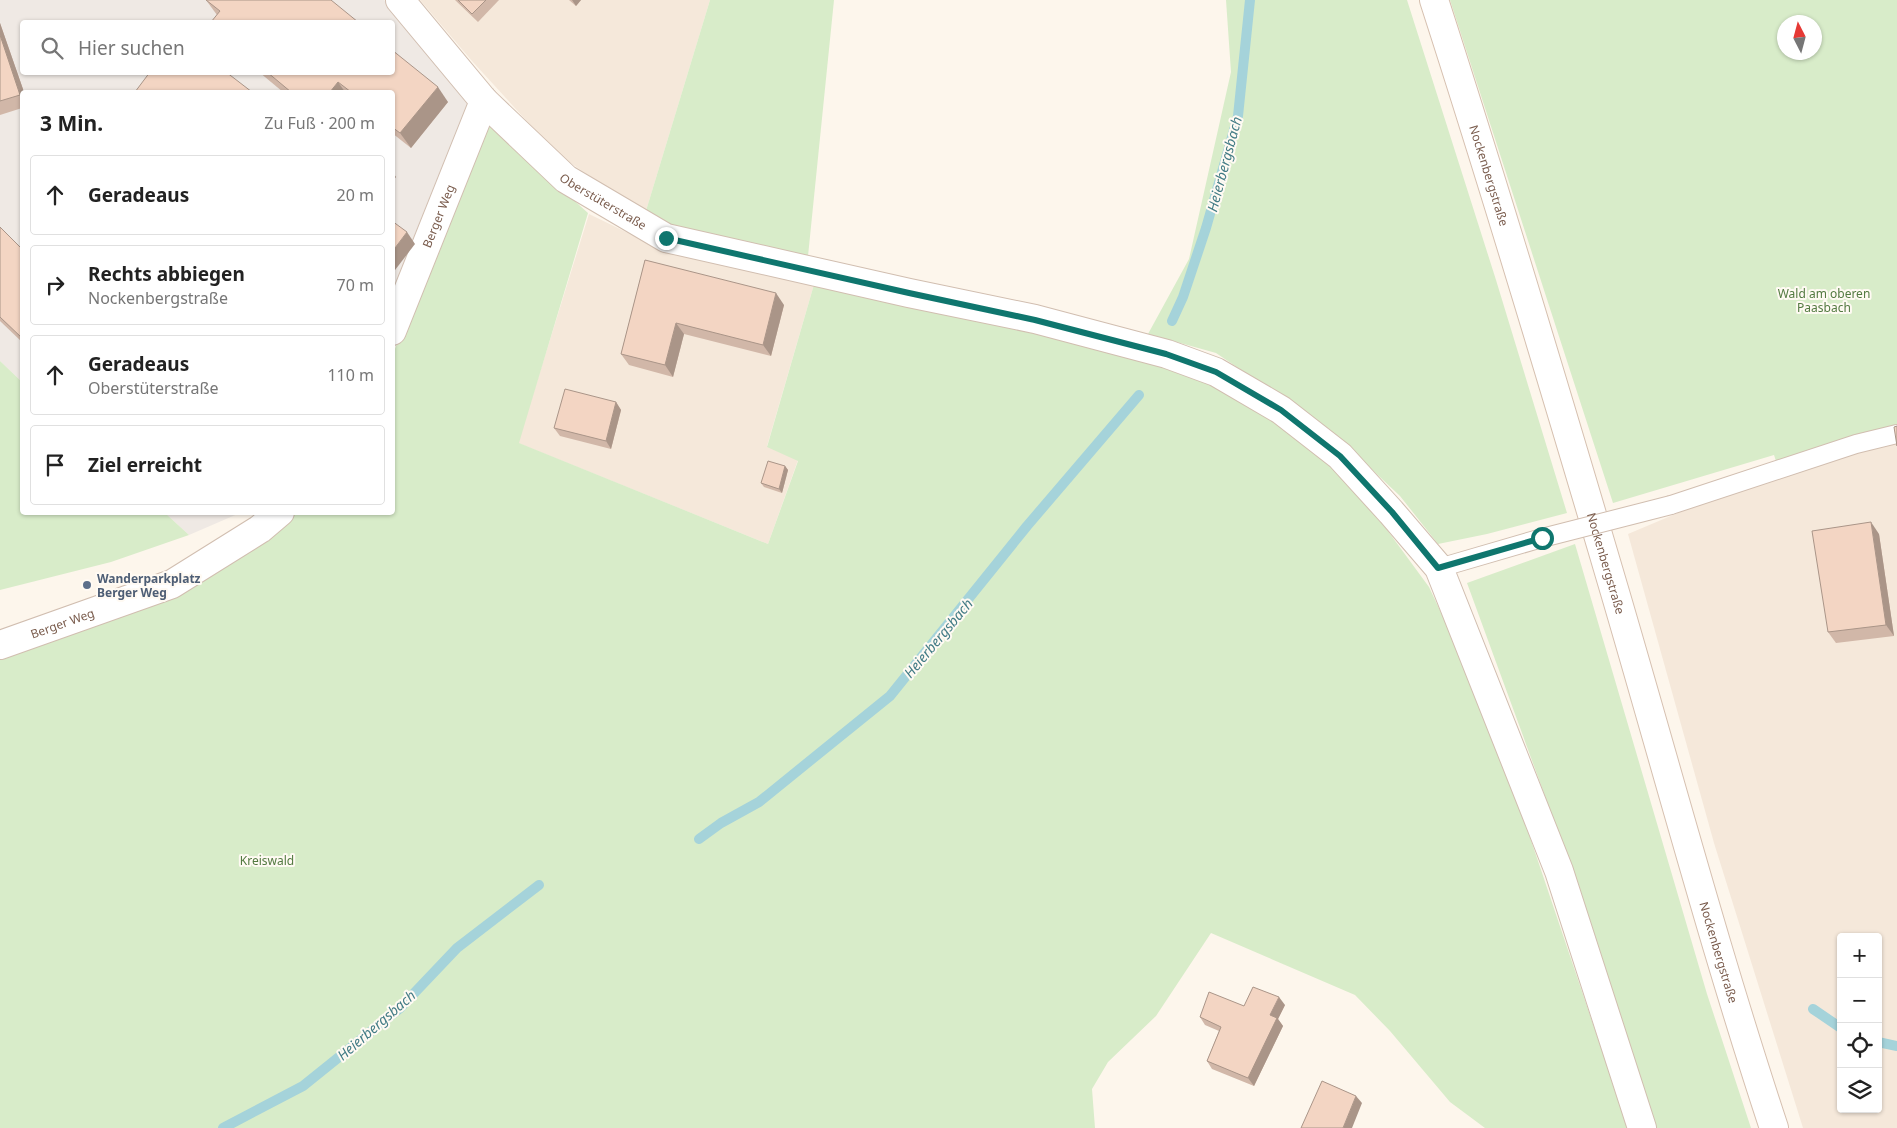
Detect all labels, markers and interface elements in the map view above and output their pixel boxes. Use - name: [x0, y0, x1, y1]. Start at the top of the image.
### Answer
- north arrow: [1777, 15, 1822, 60]
- search box: [20, 20, 395, 75]
- icon: search: [38, 34, 66, 62]
- text: Hier suchen: [78, 35, 185, 61]
- text: 3 Min.: [40, 109, 103, 137]
- text: Zu Fuß · 200 m: [264, 112, 375, 134]
- water label: Heierbergsbach: [1202, 114, 1246, 214]
- street label: Nockenbergstraße: [1466, 123, 1513, 228]
- street label: Oberstüterstraße: [556, 169, 650, 233]
- icon: ahead: [41, 181, 69, 209]
- text: Geradeaus: [88, 182, 189, 208]
- street label: Berger Weg: [418, 182, 458, 250]
- text: 20 m: [337, 184, 374, 206]
- route end: [655, 227, 678, 250]
- text: Rechts abbiegen: [88, 261, 245, 287]
- icon: right: [41, 271, 69, 299]
- text: 70 m: [337, 274, 374, 296]
- park label: Wald am oberen Paasbach: [1778, 285, 1870, 316]
- text: Nockenbergstraße: [88, 287, 228, 309]
- text: Geradeaus: [88, 351, 189, 377]
- icon: ahead: [41, 361, 69, 389]
- text: 110 m: [327, 364, 374, 386]
- text: Oberstüterstraße: [88, 377, 219, 399]
- icon: arrive: [41, 451, 69, 479]
- text: Ziel erreicht: [88, 452, 202, 478]
- street label: Nockenbergstraße: [1583, 510, 1629, 616]
- route start: [1531, 527, 1554, 550]
- place label: Wanderparkplatz Berger Weg: [97, 570, 201, 601]
- marker: Wanderparkplatz Berger Weg: [81, 579, 93, 591]
- water label: Heierbergsbach: [899, 594, 977, 682]
- street label: Berger Weg: [28, 604, 97, 642]
- park label: Kreiswald: [240, 852, 294, 869]
- street label: Nockenbergstraße: [1696, 899, 1742, 1005]
- map controls: [1837, 933, 1882, 1113]
- button: +: [1837, 933, 1882, 978]
- button: −: [1837, 978, 1882, 1023]
- water label: Heierbergsbach: [333, 986, 419, 1064]
- button: locate: [1837, 1023, 1882, 1068]
- button: layers: [1837, 1068, 1882, 1113]

